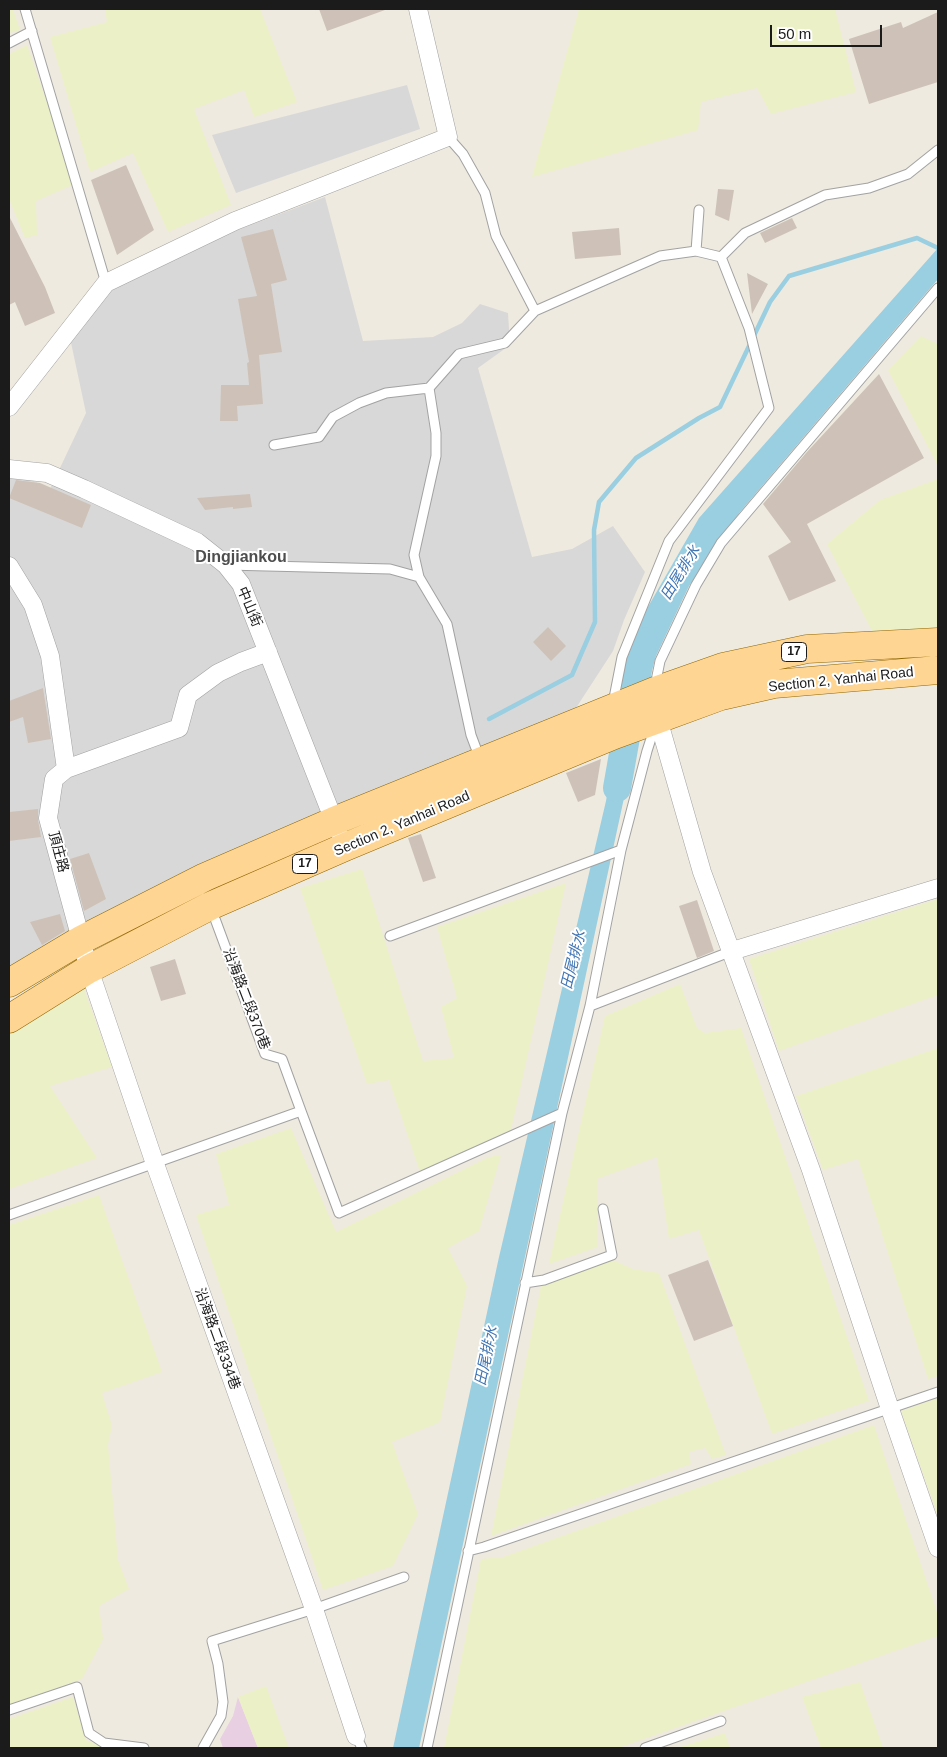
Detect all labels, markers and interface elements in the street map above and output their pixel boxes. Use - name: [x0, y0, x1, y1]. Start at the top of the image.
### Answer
- scale bar: [772, 15, 884, 47]
- text: 50 m: [778, 25, 811, 42]
- water label: 田尾排水: [657, 543, 705, 603]
- district label: Dingjiankou: [195, 548, 287, 568]
- street label: 中山街: [233, 584, 265, 630]
- road number: 17: [782, 642, 806, 662]
- street label: Section 2, Yanhai Road: [767, 664, 915, 696]
- street label: Section 2, Yanhai Road: [331, 788, 473, 860]
- street label: 頂庄路: [44, 830, 72, 874]
- road number: 17: [292, 854, 318, 874]
- water label: 田尾排水: [558, 929, 590, 991]
- street label: 沿海路二段370巷: [219, 946, 273, 1052]
- street label: 沿海路二段334巷: [191, 1286, 243, 1392]
- water label: 田尾排水: [472, 1325, 502, 1387]

